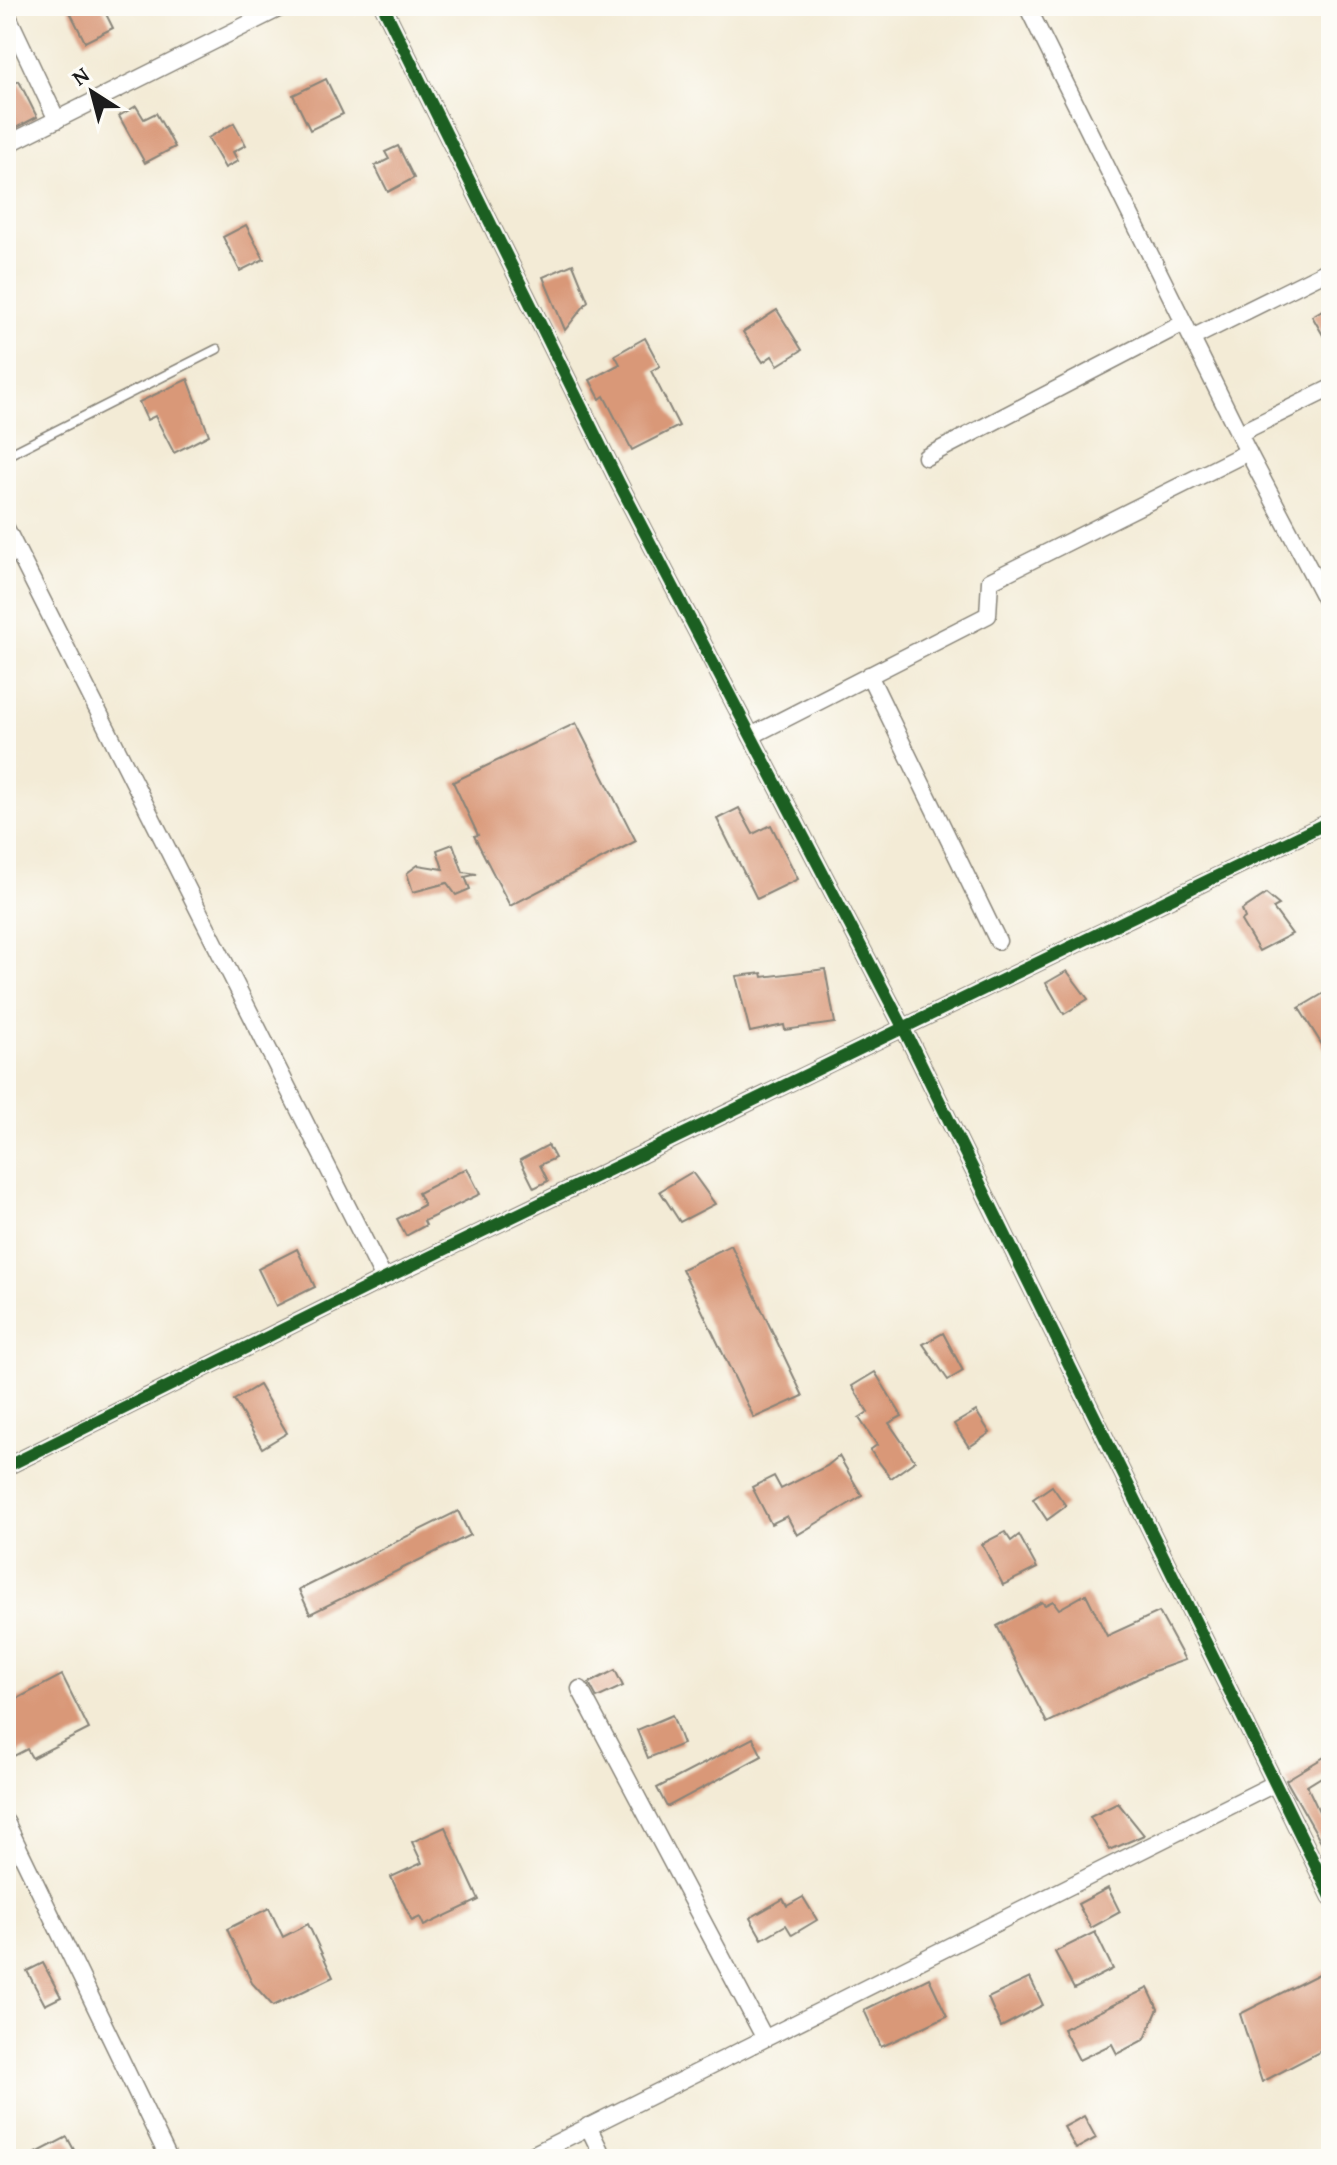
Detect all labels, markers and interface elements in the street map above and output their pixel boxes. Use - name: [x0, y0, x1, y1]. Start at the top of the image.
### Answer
- north arrow: [52, 52, 132, 132]
- text: N: [65, 58, 96, 93]

